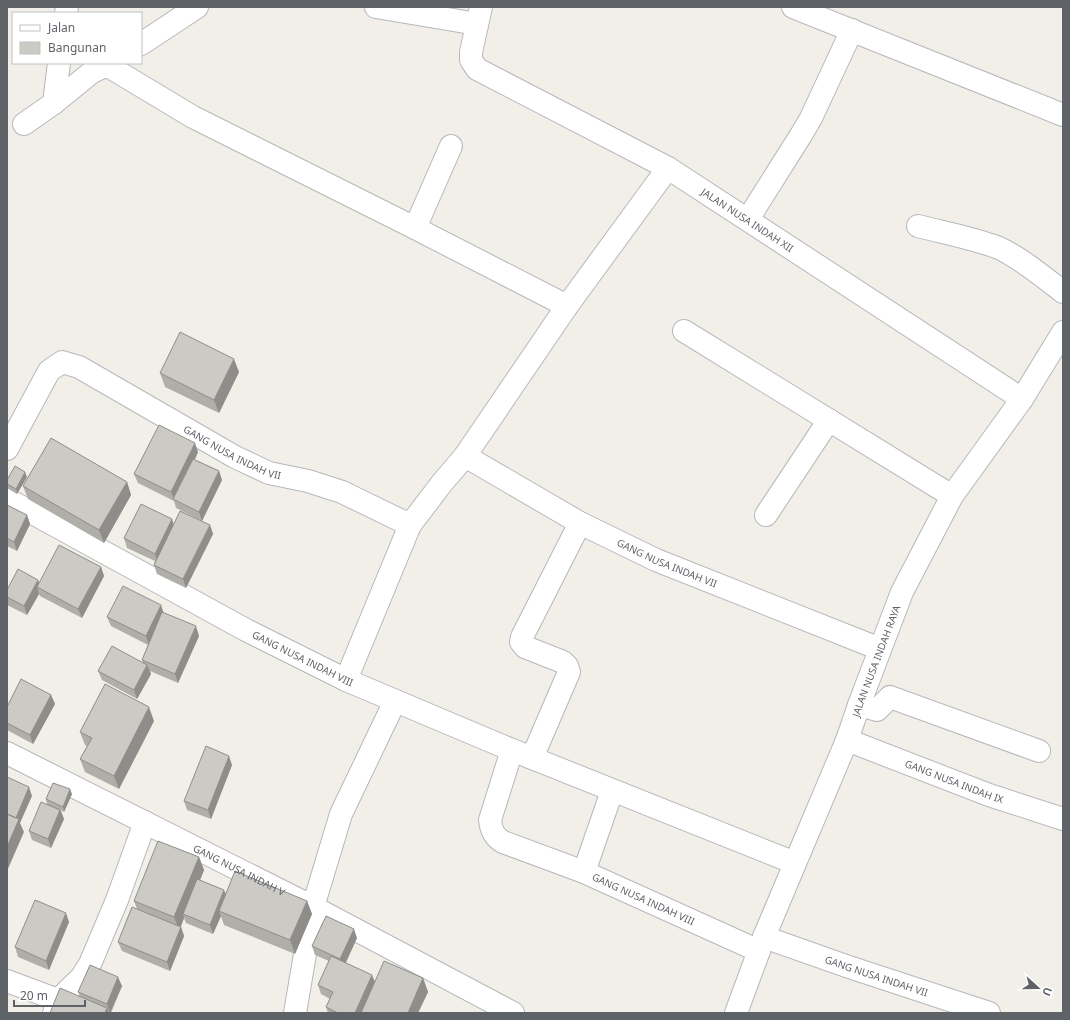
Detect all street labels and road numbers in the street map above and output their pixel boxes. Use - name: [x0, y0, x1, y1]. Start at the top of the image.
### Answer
- street label: JALAN NUSA INDAH XII: [698, 184, 796, 255]
- street label: GANG NUSA INDAH VII: [181, 422, 282, 482]
- street label: GANG NUSA INDAH VII: [615, 535, 719, 591]
- street label: JALAN NUSA INDAH RAYA: [848, 602, 904, 720]
- street label: GANG NUSA INDAH VIII: [250, 627, 355, 689]
- street label: GANG NUSA INDAH IX: [903, 756, 1005, 806]
- street label: GANG NUSA INDAH V: [191, 841, 288, 899]
- street label: GANG NUSA INDAH VIII: [590, 870, 697, 928]
- street label: GANG NUSA INDAH VII: [823, 952, 930, 1000]

